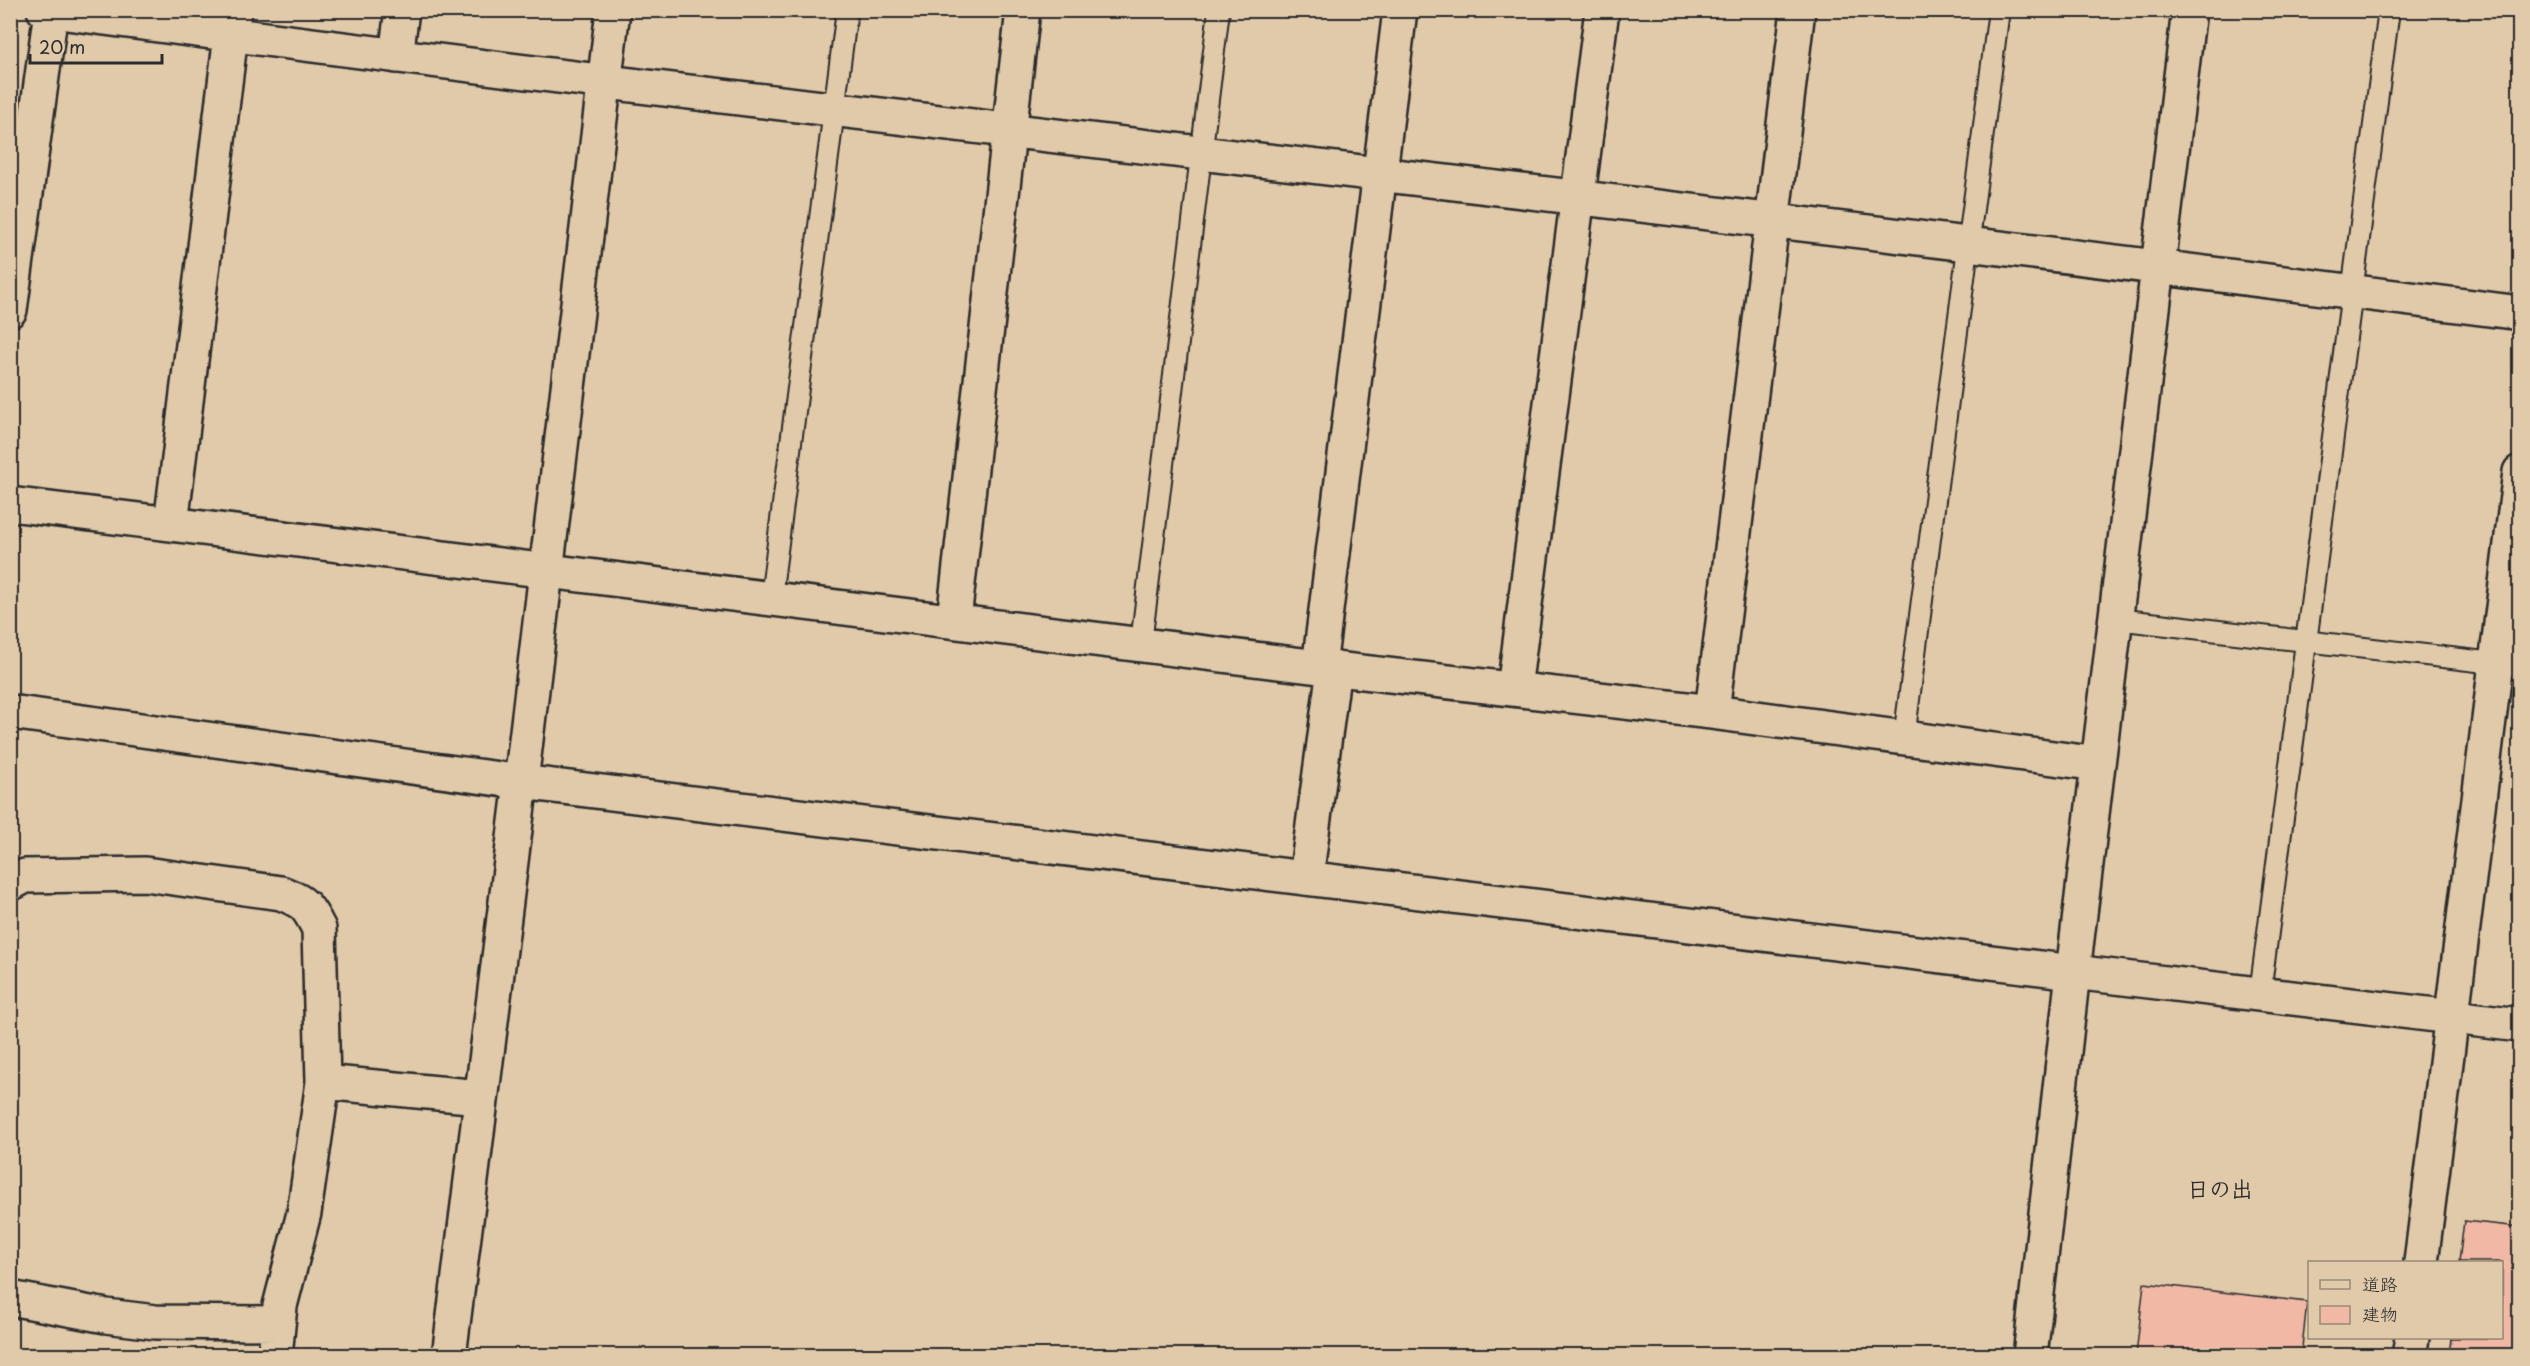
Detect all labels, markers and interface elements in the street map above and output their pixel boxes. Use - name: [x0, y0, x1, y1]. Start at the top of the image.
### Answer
- scale bar: [30, 27, 162, 65]
- text: 20 m: [39, 33, 85, 60]
- district label: 日の出: [2187, 1171, 2253, 1204]
- legend: [2308, 1261, 2503, 1339]
- text: 道路: [2362, 1270, 2398, 1297]
- text: 建物: [2362, 1300, 2398, 1327]

